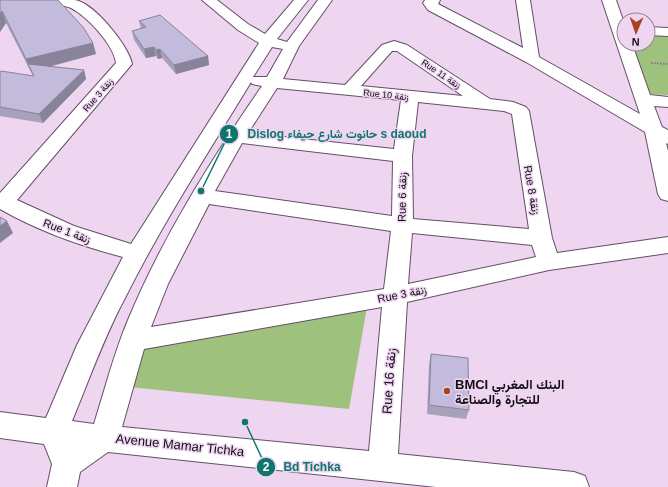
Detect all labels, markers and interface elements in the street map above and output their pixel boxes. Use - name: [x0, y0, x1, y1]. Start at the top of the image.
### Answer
- north arrow: [616, 12, 656, 52]
- text: N: [631, 36, 640, 48]
- street label: Rue 11 زنقة: [419, 57, 462, 92]
- street label: Rue 3 زنقة: [81, 76, 116, 114]
- street label: Rue 10 زنقة: [363, 88, 409, 103]
- callout: Dislog حانوت شارع حيفاء s daoud: [219, 122, 434, 146]
- text: 1: [226, 127, 233, 141]
- text: Dislog حانوت شارع حيفاء s daoud: [247, 127, 427, 142]
- street label: Rue 8 زنقة: [521, 164, 542, 216]
- street label: Rue 6 زنقة: [396, 172, 409, 222]
- street label: Rue 1 زنقة: [41, 216, 93, 247]
- street label: Rue 3 زنقة: [376, 283, 428, 306]
- street label: Rue 16 زنقة: [379, 348, 400, 415]
- place label: BMCI البنك المغربي للتجارة والصناعة: [455, 377, 564, 408]
- marker: BMCI البنك المغربي للتجارة والصناعة: [442, 386, 452, 396]
- street label: Avenue Mamar Tichka: [115, 431, 246, 459]
- callout: Bd Tichka: [256, 455, 349, 479]
- text: 2: [263, 460, 270, 474]
- text: Bd Tichka: [283, 460, 341, 474]

